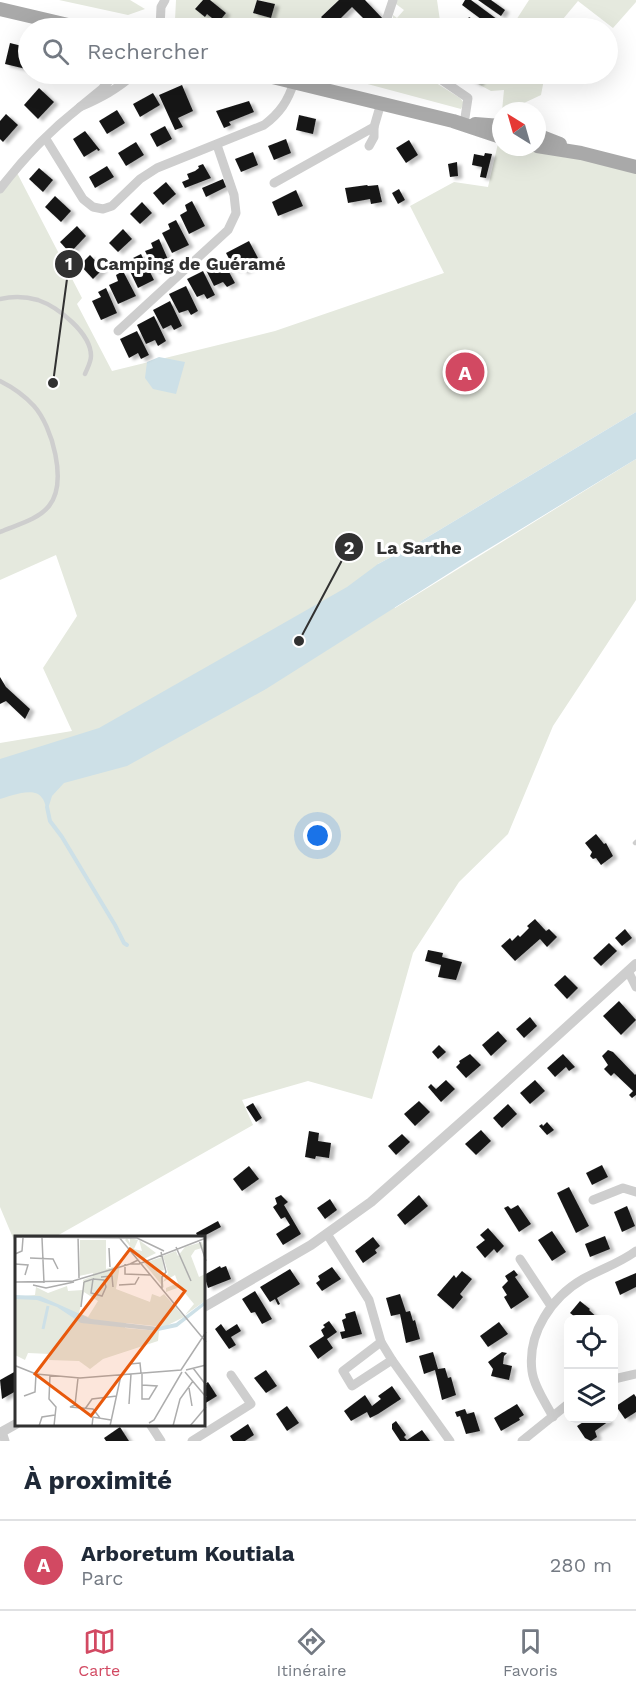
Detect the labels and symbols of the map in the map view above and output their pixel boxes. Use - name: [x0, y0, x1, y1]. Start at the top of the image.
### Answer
- north arrow: [492, 102, 546, 156]
- callout: Camping de Guéramé: [54, 246, 298, 282]
- text: 1: [65, 253, 73, 274]
- text: Camping de Guéramé: [96, 253, 286, 274]
- pin: A: [446, 350, 484, 394]
- callout: La Sarthe: [334, 529, 473, 565]
- text: 2: [344, 537, 354, 558]
- text: La Sarthe: [376, 537, 462, 558]
- your location: [303, 821, 332, 850]
- inset map: [15, 1236, 206, 1426]

